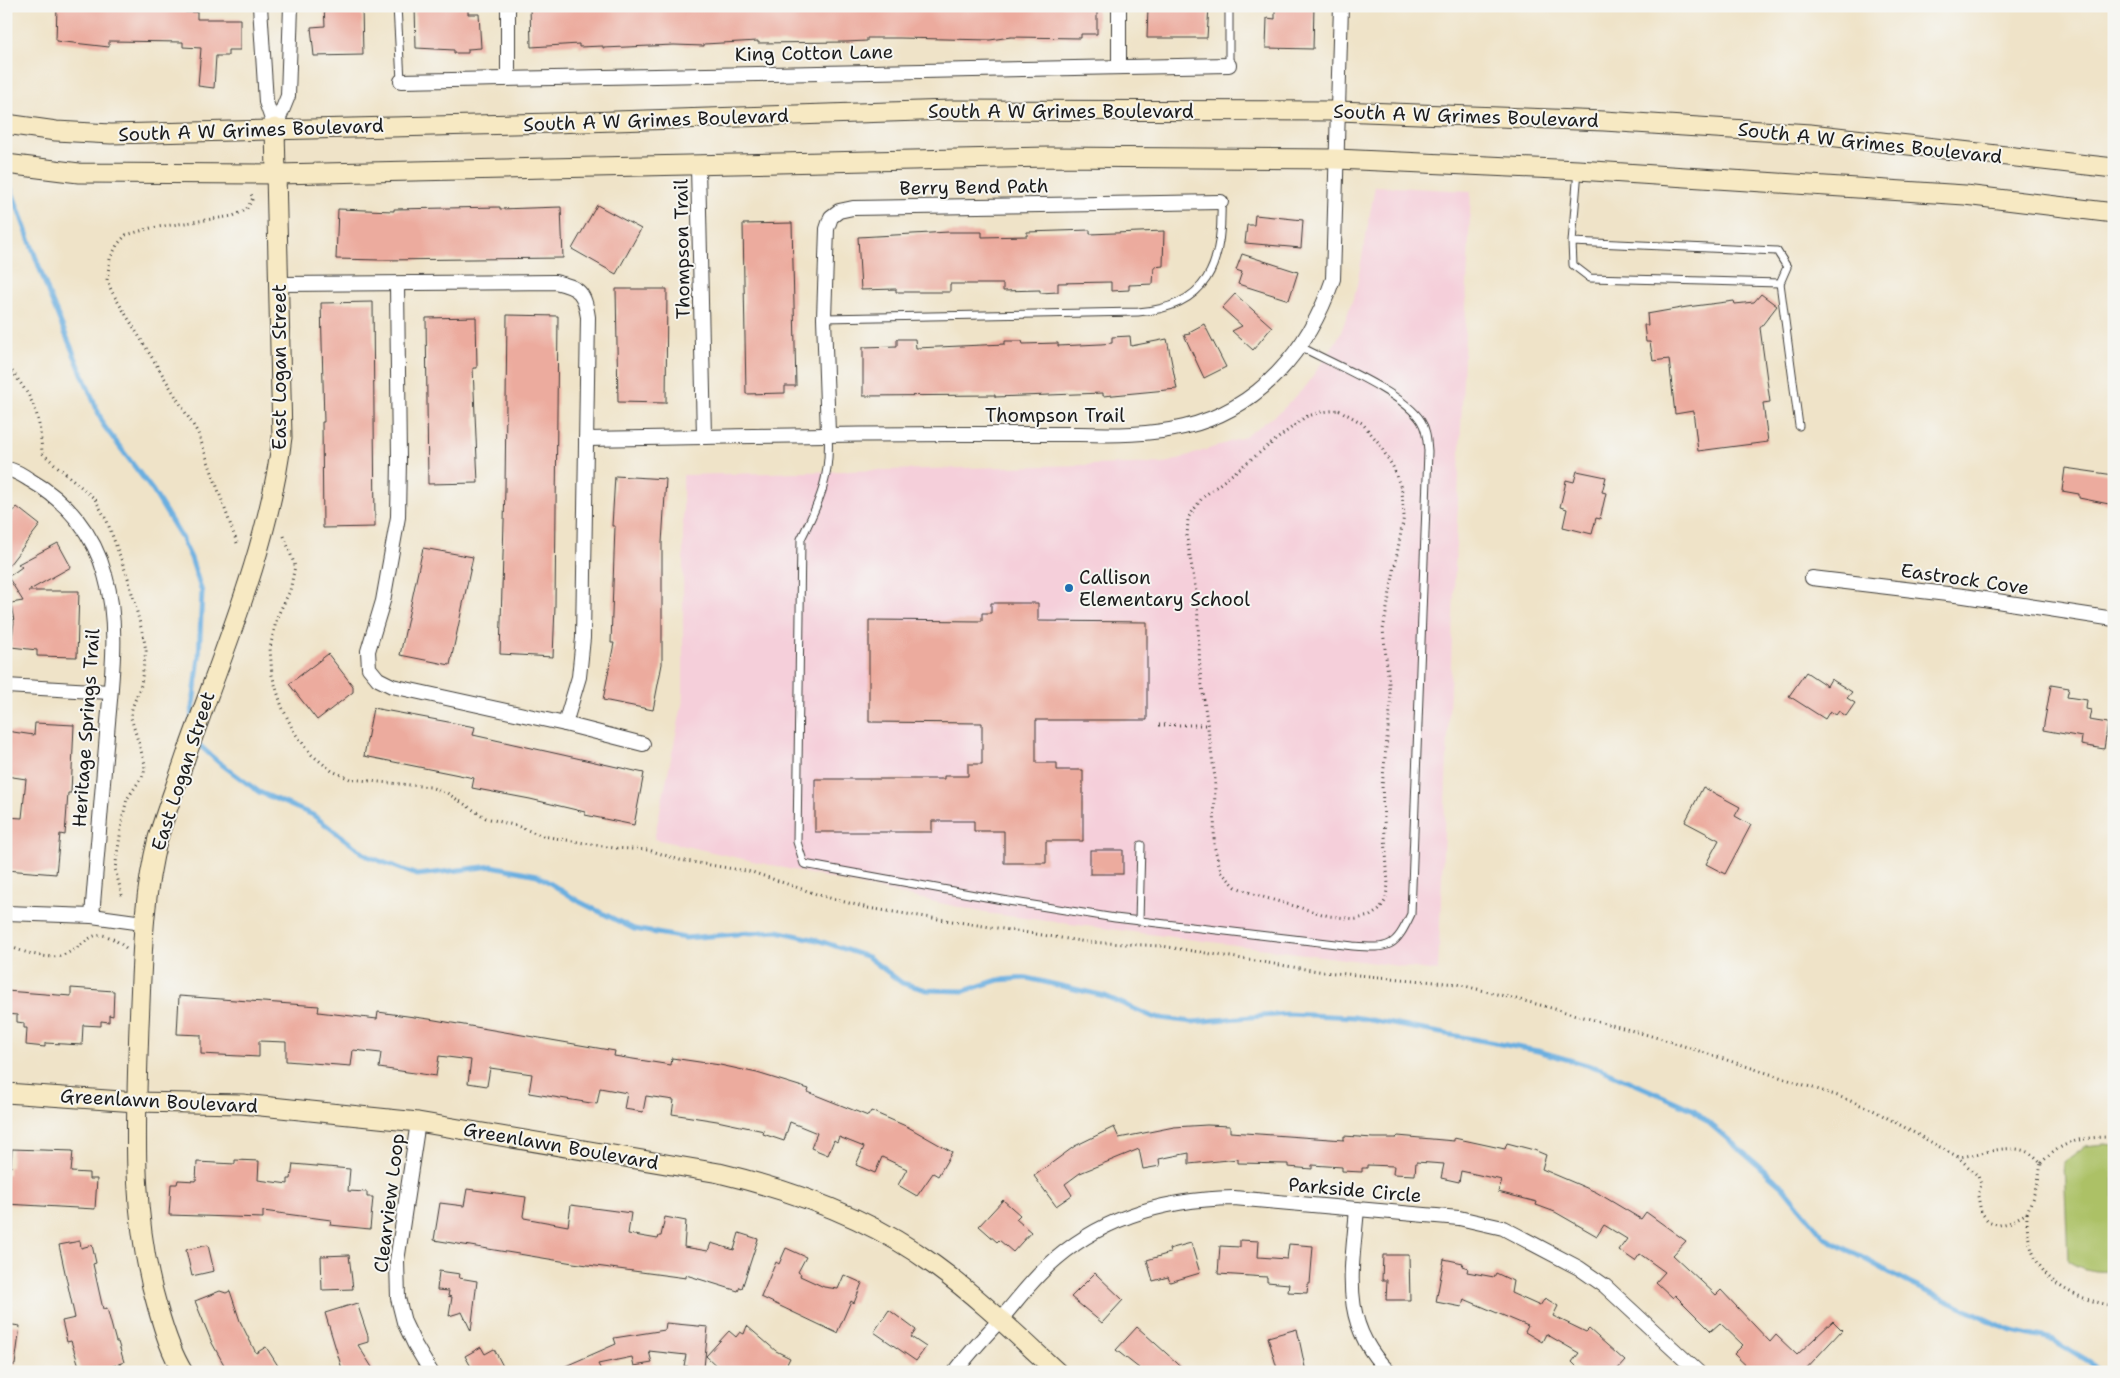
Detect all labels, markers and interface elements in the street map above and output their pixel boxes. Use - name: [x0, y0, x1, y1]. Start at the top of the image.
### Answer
- street label: King Cotton Lane: [734, 39, 894, 67]
- street label: South A W Grimes Boulevard: [928, 99, 1194, 124]
- street label: South A W Grimes Boulevard: [1333, 99, 1599, 133]
- street label: South A W Grimes Boulevard: [523, 103, 789, 137]
- street label: South A W Grimes Boulevard: [118, 113, 384, 147]
- street label: South A W Grimes Boulevard: [1737, 117, 2003, 169]
- street label: Berry Bend Path: [899, 173, 1049, 201]
- street label: Thompson Trail: [668, 178, 696, 319]
- street label: East Logan Street: [267, 284, 292, 450]
- street label: Thompson Trail: [985, 403, 1125, 428]
- street label: Eastrock Cove: [1899, 558, 2031, 600]
- place label: Callison Elementary School: [1079, 565, 1250, 612]
- marker: Callison Elementary School: [1063, 582, 1075, 594]
- street label: Heritage Springs Trail: [67, 627, 105, 828]
- street label: East Logan Street: [145, 688, 221, 854]
- street label: Greenlawn Boulevard: [60, 1083, 258, 1119]
- street label: Greenlawn Boulevard: [461, 1117, 661, 1175]
- street label: Clearview Loop: [368, 1132, 410, 1274]
- street label: Parkside Circle: [1287, 1172, 1423, 1208]

